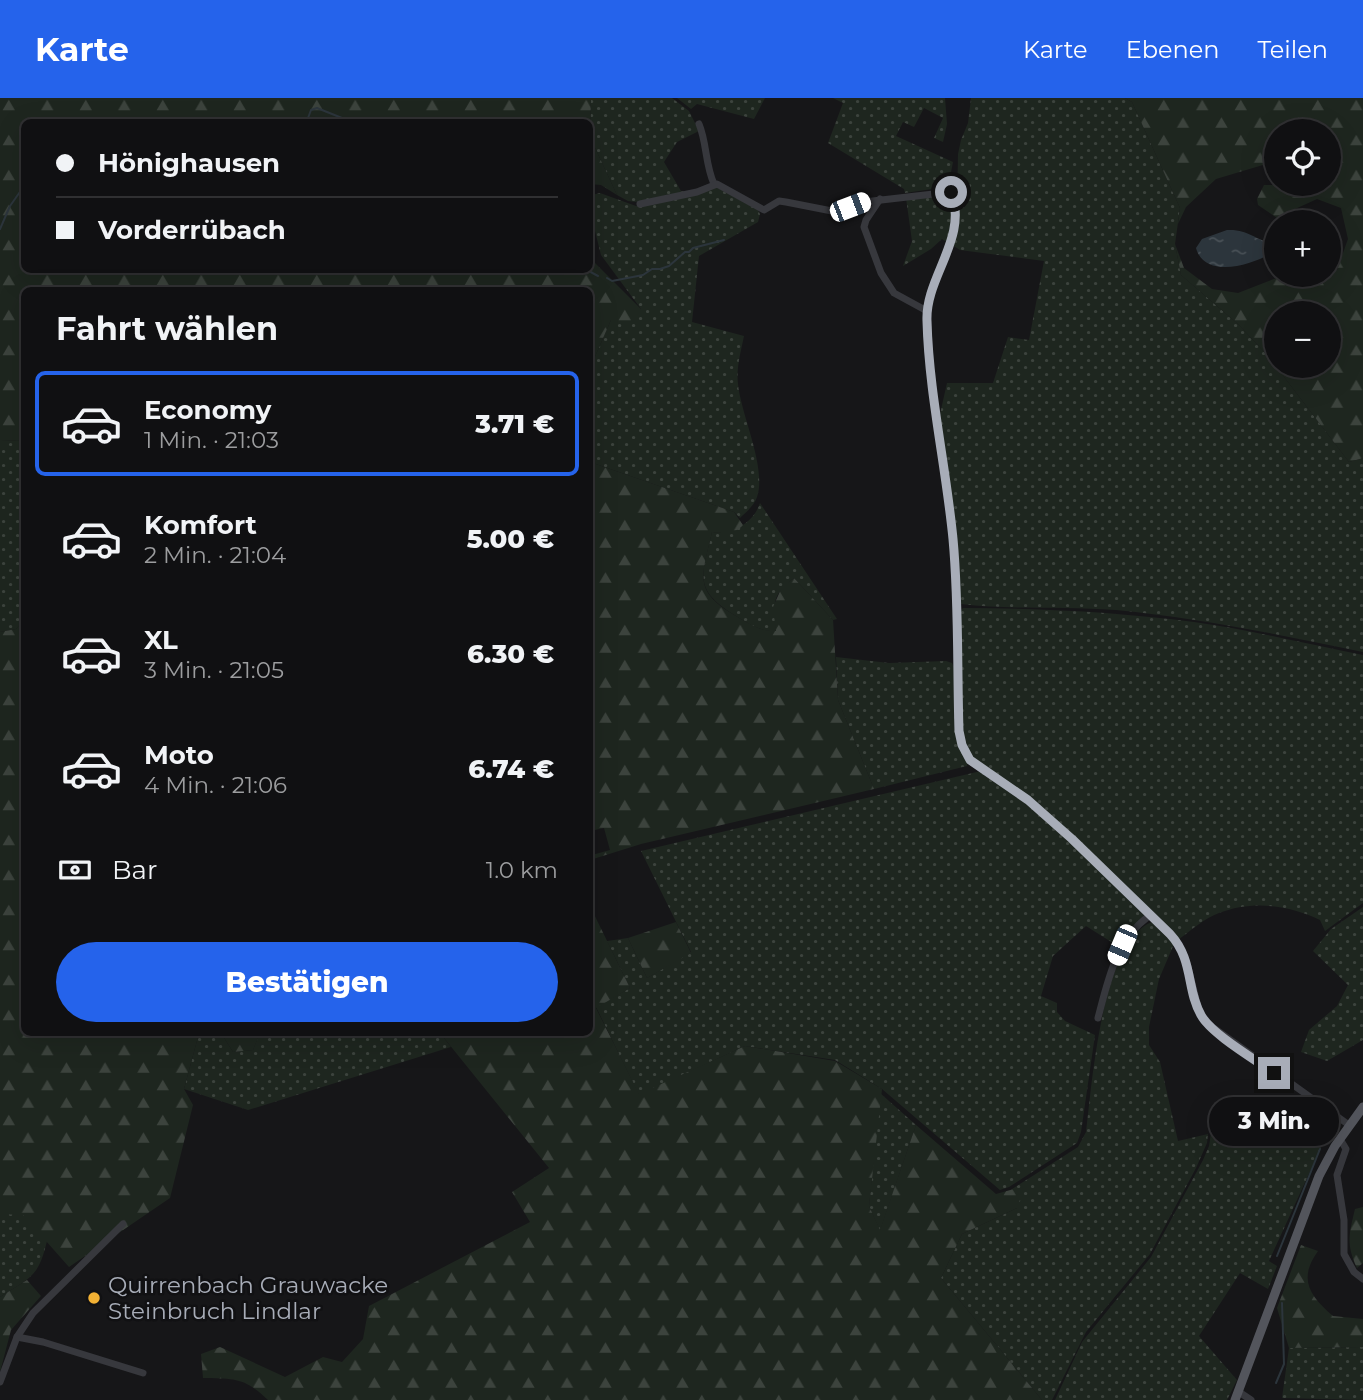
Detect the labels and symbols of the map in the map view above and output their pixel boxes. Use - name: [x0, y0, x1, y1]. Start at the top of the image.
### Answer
- route start: [935, 176, 967, 208]
- car: [827, 190, 874, 224]
- car: [1105, 922, 1140, 968]
- route end: [1258, 1057, 1290, 1089]
- callout: 3 Min.: [1209, 1098, 1339, 1146]
- place label: Quirrenbach Grauwacke Steinbruch Lindlar: [108, 1271, 388, 1325]
- marker: Quirrenbach Grauwacke Steinbruch Lindlar: [86, 1290, 102, 1306]

